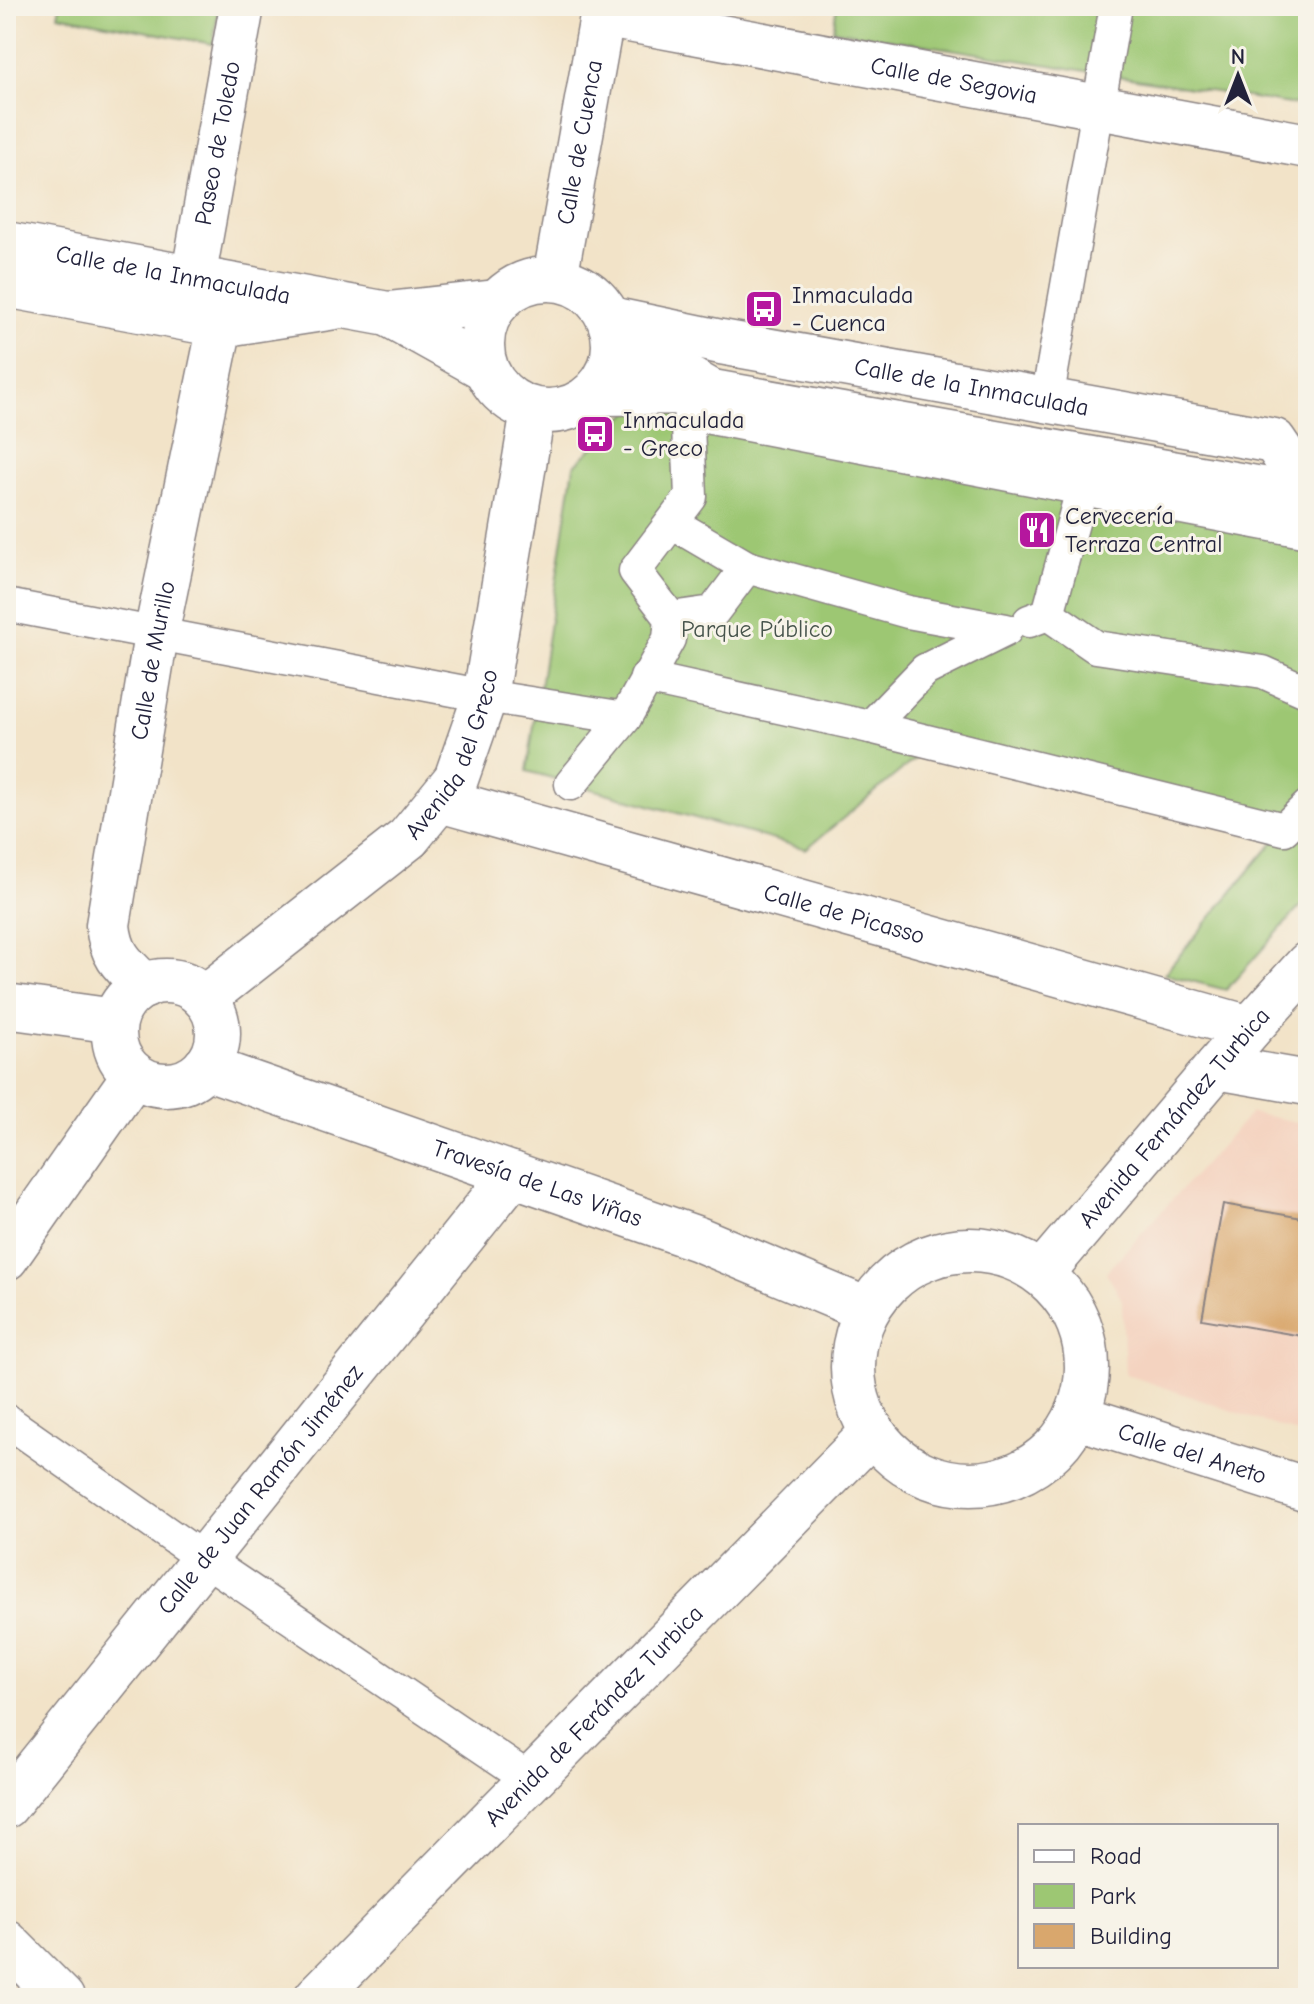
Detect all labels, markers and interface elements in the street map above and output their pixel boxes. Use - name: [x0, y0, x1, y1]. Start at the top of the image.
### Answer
- north arrow: [1198, 36, 1278, 116]
- text: N: [1231, 44, 1245, 70]
- street label: Calle de Segovia: [868, 51, 1040, 109]
- street label: Calle de Cuenca: [551, 58, 608, 227]
- street label: Paseo de Toledo: [189, 59, 246, 227]
- street label: Calle de la Inmaculada: [54, 239, 293, 310]
- place label: Inmaculada - Cuenca: [792, 281, 914, 337]
- bus stop icon: Inmaculada - Cuenca: [743, 288, 785, 330]
- street label: Calle de la Inmaculada: [852, 352, 1091, 422]
- place label: Inmaculada - Greco: [623, 406, 745, 462]
- bus stop icon: Inmaculada - Greco: [574, 413, 616, 455]
- place label: Cervecería Terraza Central: [1065, 502, 1223, 558]
- restaurant icon: Cervecería Terraza Central: [1016, 509, 1058, 551]
- street label: Calle de Murillo: [125, 578, 181, 742]
- park label: Parque Público: [681, 615, 833, 643]
- street label: Avenida del Greco: [399, 667, 503, 845]
- street label: Calle de Picasso: [761, 878, 928, 950]
- street label: Avenida Fernández Turbica: [1073, 1002, 1276, 1233]
- street label: Travesía de Las Viñas: [429, 1133, 646, 1232]
- street label: Calle de Juan Ramón Jiménez: [152, 1358, 369, 1620]
- street label: Calle del Aneto: [1115, 1417, 1270, 1490]
- street label: Avenida de Ferández Turbica: [479, 1599, 709, 1832]
- legend: [1018, 1824, 1278, 1968]
- text: Road: [1090, 1842, 1142, 1870]
- text: Park: [1090, 1882, 1136, 1910]
- text: Building: [1090, 1922, 1172, 1950]

